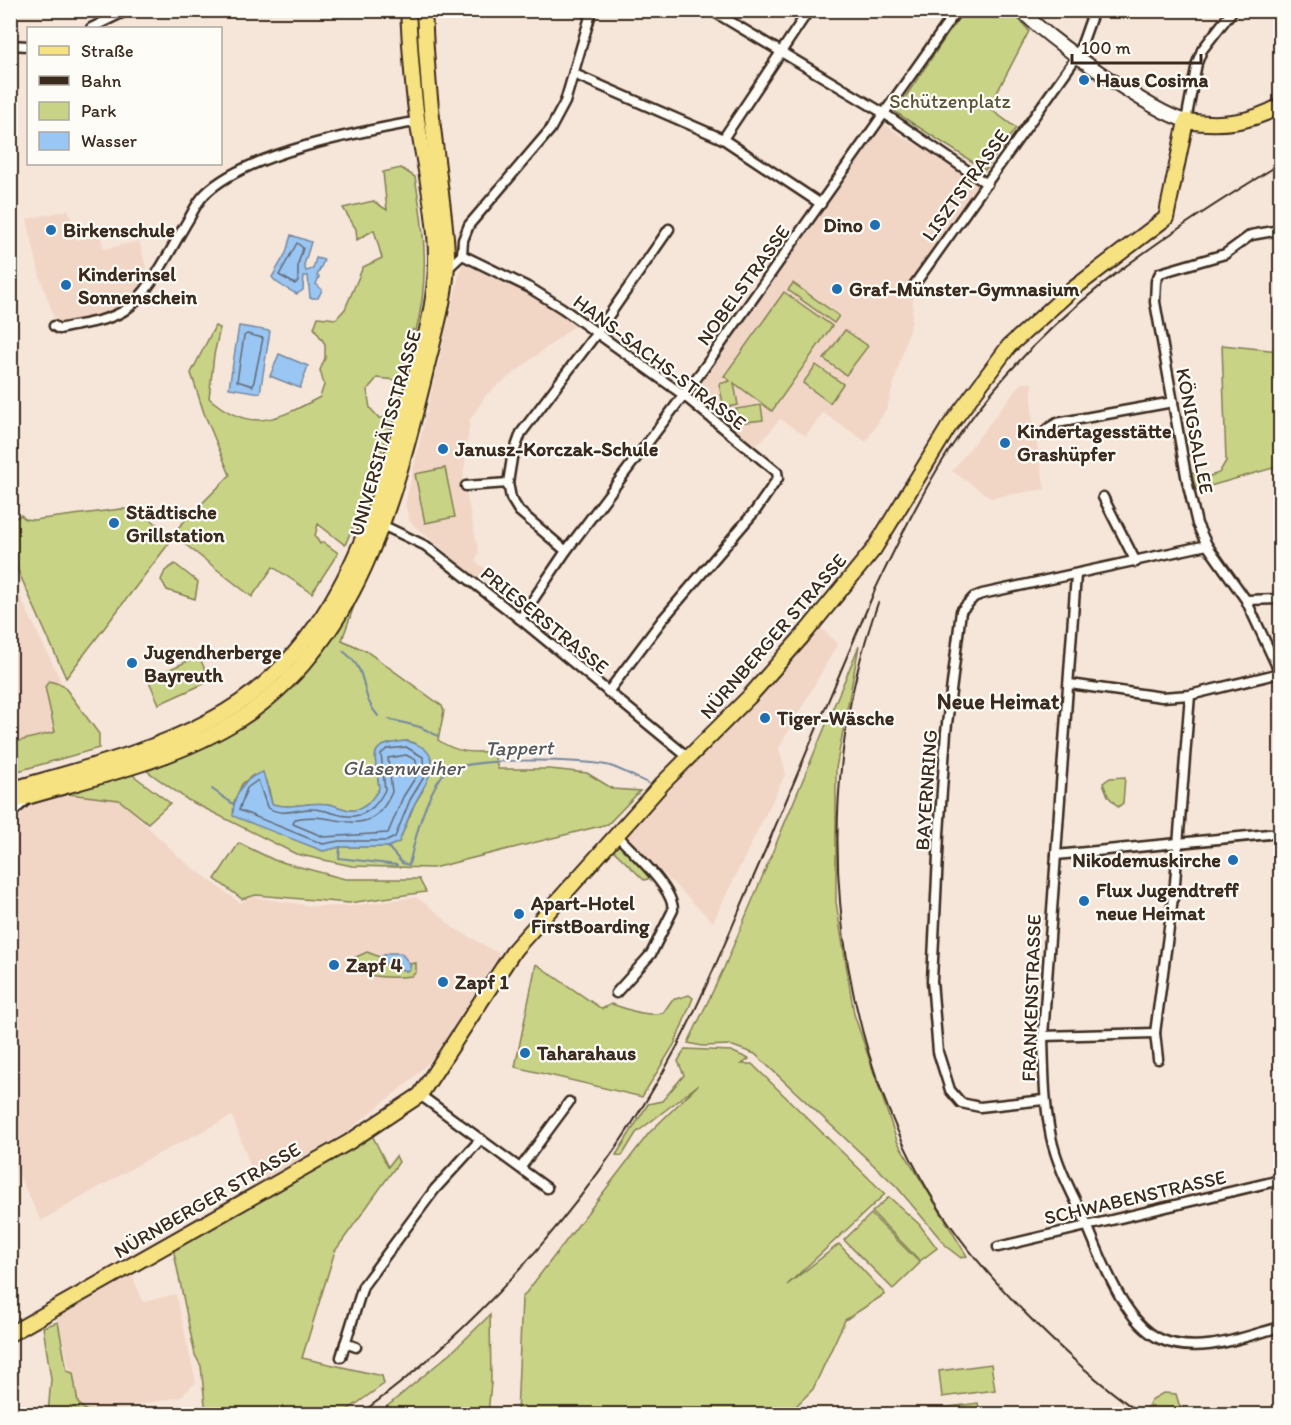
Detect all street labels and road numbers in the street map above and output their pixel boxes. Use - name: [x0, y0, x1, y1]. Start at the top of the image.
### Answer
- street label: LISZTSTRASSE: [916, 124, 1014, 246]
- street label: NOBELSTRASSE: [691, 220, 795, 350]
- street label: HANS-SACHS-STRASSE: [569, 289, 751, 435]
- street label: UNIVERSITÄTSSTRASSE: [344, 327, 426, 539]
- street label: KÖNIGSALLEE: [1171, 366, 1219, 496]
- street label: NÜRNBERGER STRASSE: [695, 548, 851, 724]
- street label: PRIESERSTRASSE: [476, 561, 614, 679]
- street label: BAYERNRING: [910, 729, 942, 851]
- street label: FRANKENSTRASSE: [1016, 914, 1046, 1082]
- street label: NÜRNBERGER STRASSE: [109, 1137, 305, 1263]
- street label: SCHWABENSTRASSE: [1042, 1164, 1228, 1230]

